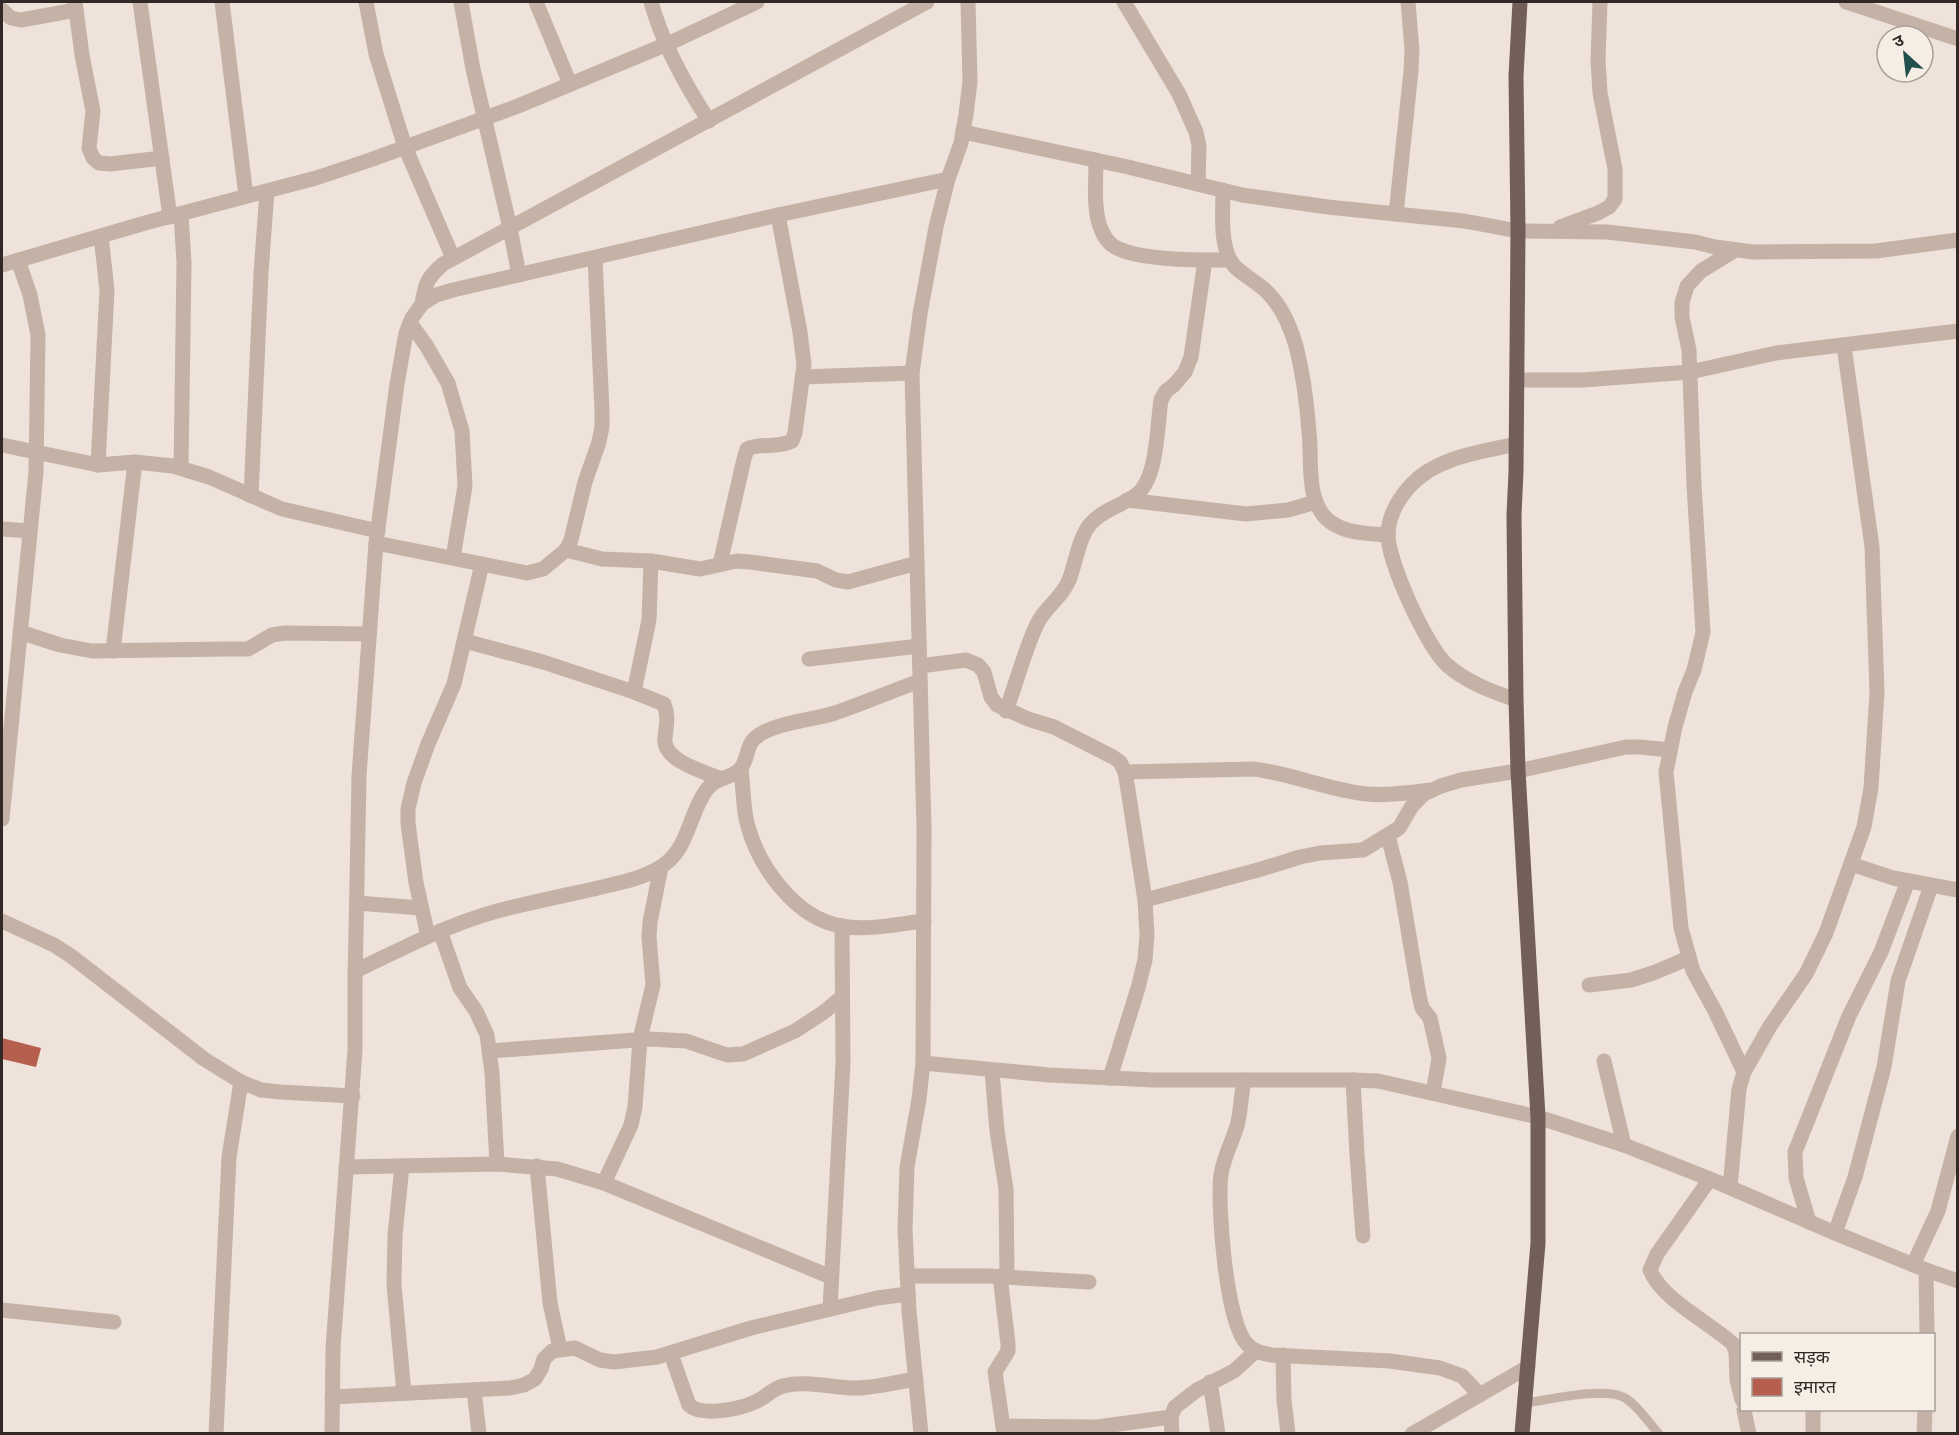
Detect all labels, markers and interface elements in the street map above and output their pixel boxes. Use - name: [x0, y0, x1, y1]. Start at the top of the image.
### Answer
- north arrow: [1875, 24, 1935, 84]
- text: उ: [1889, 29, 1907, 52]
- legend: [1740, 1333, 1935, 1411]
- text: सड़क: [1794, 1345, 1831, 1368]
- text: इमारत: [1794, 1375, 1837, 1398]

